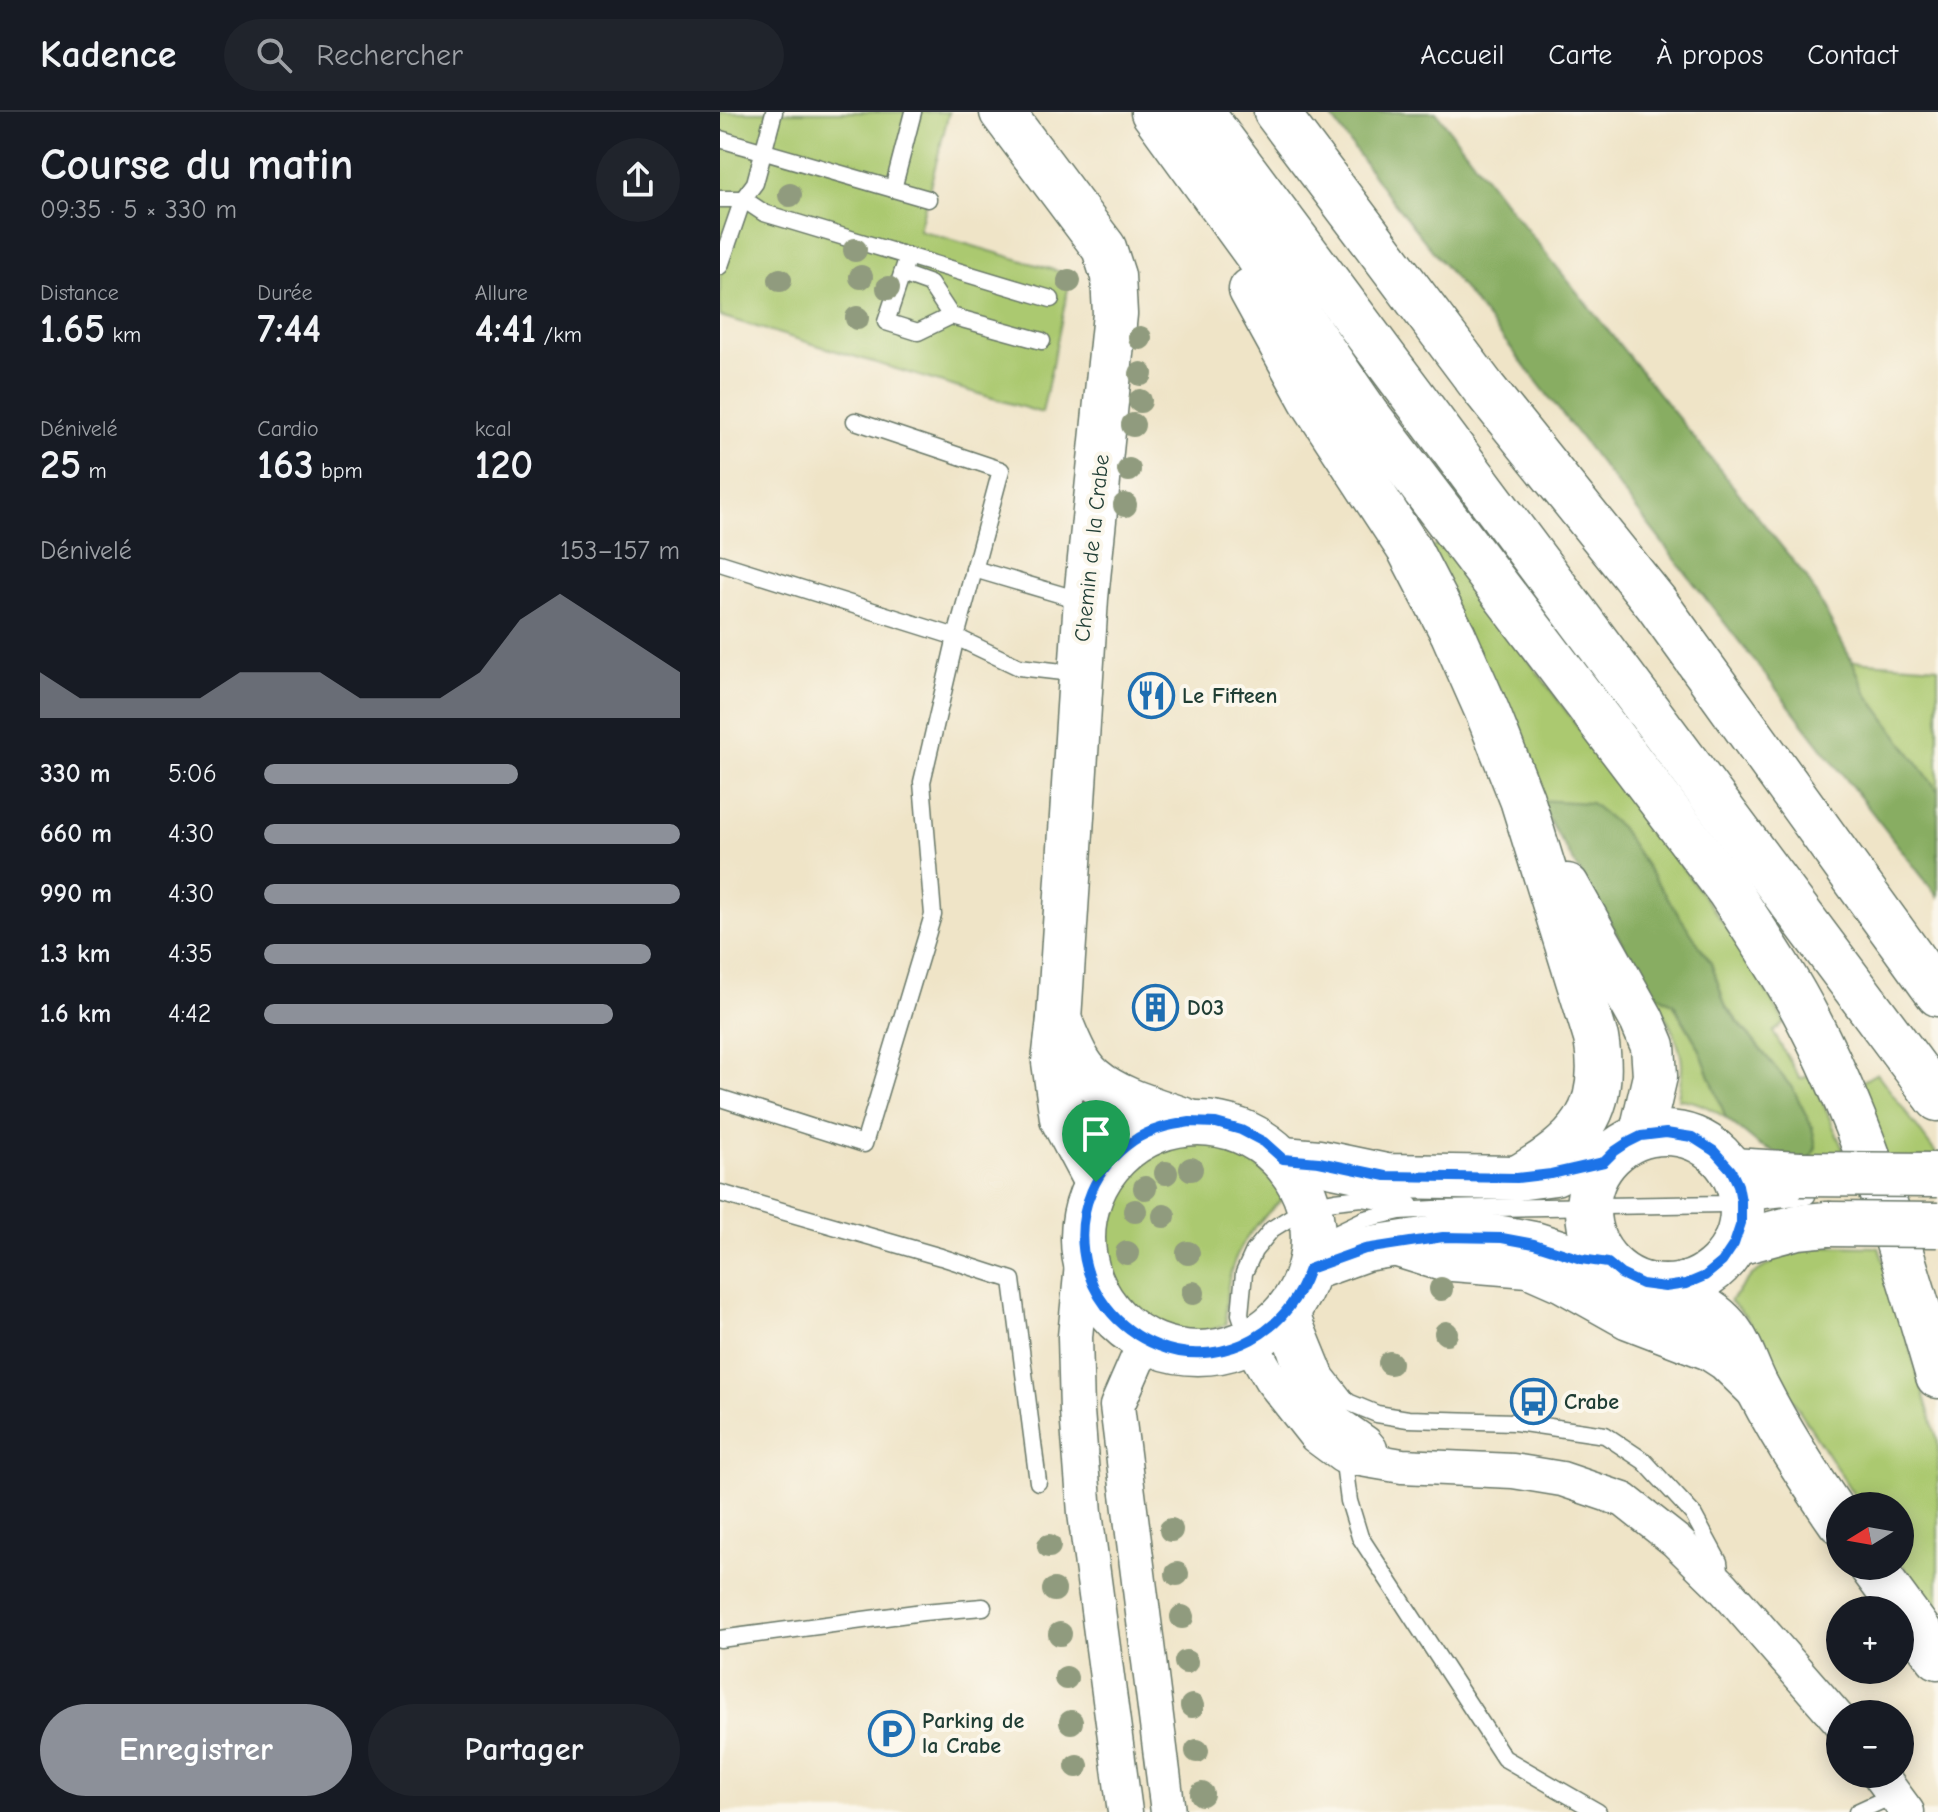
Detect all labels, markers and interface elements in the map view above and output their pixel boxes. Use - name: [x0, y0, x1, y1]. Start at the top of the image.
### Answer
- search box: [224, 19, 784, 91]
- text: Kadence: [40, 33, 176, 77]
- icon: search: [252, 33, 296, 77]
- text: Rechercher: [316, 38, 463, 73]
- text: Accueil: [1420, 39, 1504, 71]
- text: Carte: [1548, 39, 1612, 71]
- text: À propos: [1656, 39, 1763, 71]
- text: Contact: [1807, 39, 1898, 71]
- button: share: [596, 138, 680, 222]
- text: Course du matin: [40, 139, 354, 190]
- text: 09:35 · 5 × 330 m: [40, 195, 237, 225]
- text: Distance: [40, 280, 119, 306]
- text: Durée: [257, 280, 313, 306]
- text: Allure: [475, 280, 528, 306]
- text: 1.65: [40, 306, 105, 352]
- text: 7:44: [257, 306, 321, 352]
- text: 4:41: [475, 306, 536, 352]
- text: km: [105, 322, 141, 348]
- text: /km: [536, 322, 582, 348]
- text: Dénivelé: [40, 416, 118, 442]
- text: Cardio: [257, 416, 319, 442]
- text: kcal: [475, 416, 512, 442]
- text: 25: [40, 442, 81, 488]
- text: 163: [257, 442, 314, 488]
- text: 120: [475, 442, 533, 488]
- street label: Chemin de la Crabe: [1069, 453, 1115, 643]
- text: m: [81, 458, 107, 484]
- text: bpm: [314, 458, 363, 484]
- text: Dénivelé: [40, 536, 132, 566]
- text: 153–157 m: [560, 536, 680, 566]
- restaurant icon: Le Fifteen: [1127, 672, 1175, 720]
- place label: Le Fifteen: [1182, 683, 1277, 709]
- text: 330 m: [40, 759, 110, 789]
- text: 5:06: [168, 759, 217, 789]
- text: 660 m: [40, 819, 112, 849]
- text: 4:30: [168, 819, 214, 849]
- text: 990 m: [40, 879, 112, 909]
- text: 4:30: [168, 879, 214, 909]
- text: 1.3 km: [40, 939, 110, 969]
- text: 4:35: [168, 939, 213, 969]
- building icon: D03: [1132, 984, 1180, 1032]
- place label: D03: [1187, 995, 1224, 1021]
- text: 1.6 km: [40, 999, 111, 1029]
- text: 4:42: [168, 999, 211, 1029]
- pin: [1062, 1100, 1130, 1182]
- icon: arrive: [1074, 1112, 1118, 1156]
- bus stop icon: Crabe: [1509, 1378, 1557, 1426]
- place label: Crabe: [1564, 1389, 1619, 1415]
- north arrow: [1826, 1492, 1914, 1580]
- map controls: [1826, 1492, 1914, 1788]
- button: +: [1826, 1596, 1914, 1684]
- button: −: [1826, 1700, 1914, 1788]
- button: Enregistrer: [40, 1704, 352, 1796]
- button: Partager: [368, 1704, 680, 1796]
- place label: Parking de la Crabe: [922, 1708, 1025, 1759]
- parking icon: Parking de la Crabe: [867, 1710, 915, 1758]

